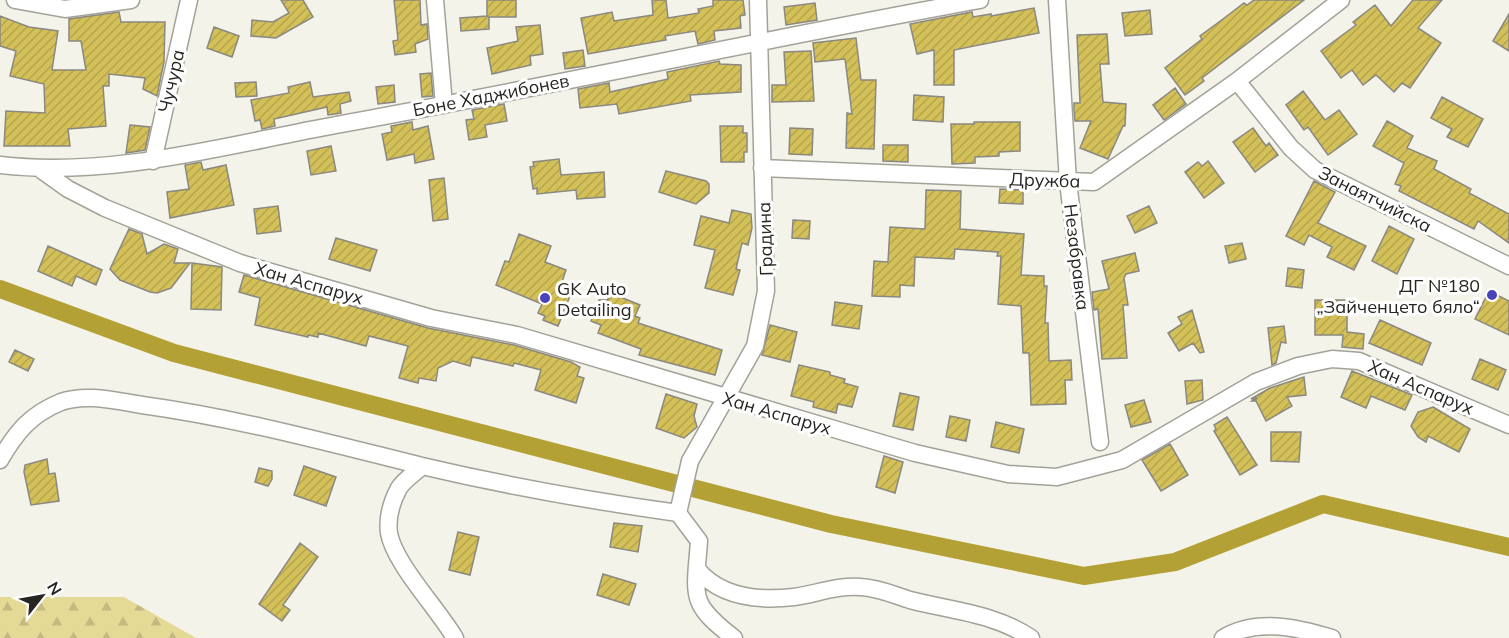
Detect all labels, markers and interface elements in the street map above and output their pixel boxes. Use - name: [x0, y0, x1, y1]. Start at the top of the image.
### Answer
- street label: Чучура: [153, 47, 189, 115]
- street label: Боне Хаджибонев: [411, 69, 571, 121]
- street label: Занаятчийска: [1315, 161, 1435, 237]
- street label: Дружба: [1009, 167, 1081, 193]
- street label: Градина: [752, 202, 778, 276]
- street label: Незабравка: [1059, 202, 1095, 312]
- street label: Хан Аспарух: [252, 256, 366, 310]
- place label: ДГ №180 „Зайченцето бяло“: [1316, 274, 1480, 318]
- place label: GK Auto Detailing: [557, 277, 632, 321]
- marker: ДГ №180 „Зайченцето бяло“: [1485, 288, 1499, 302]
- marker: GK Auto Detailing: [538, 291, 552, 305]
- street label: Хан Аспарух: [1365, 354, 1477, 420]
- street label: Хан Аспарух: [720, 386, 834, 440]
- north arrow: [12, 566, 72, 626]
- text: N: [43, 578, 67, 599]

